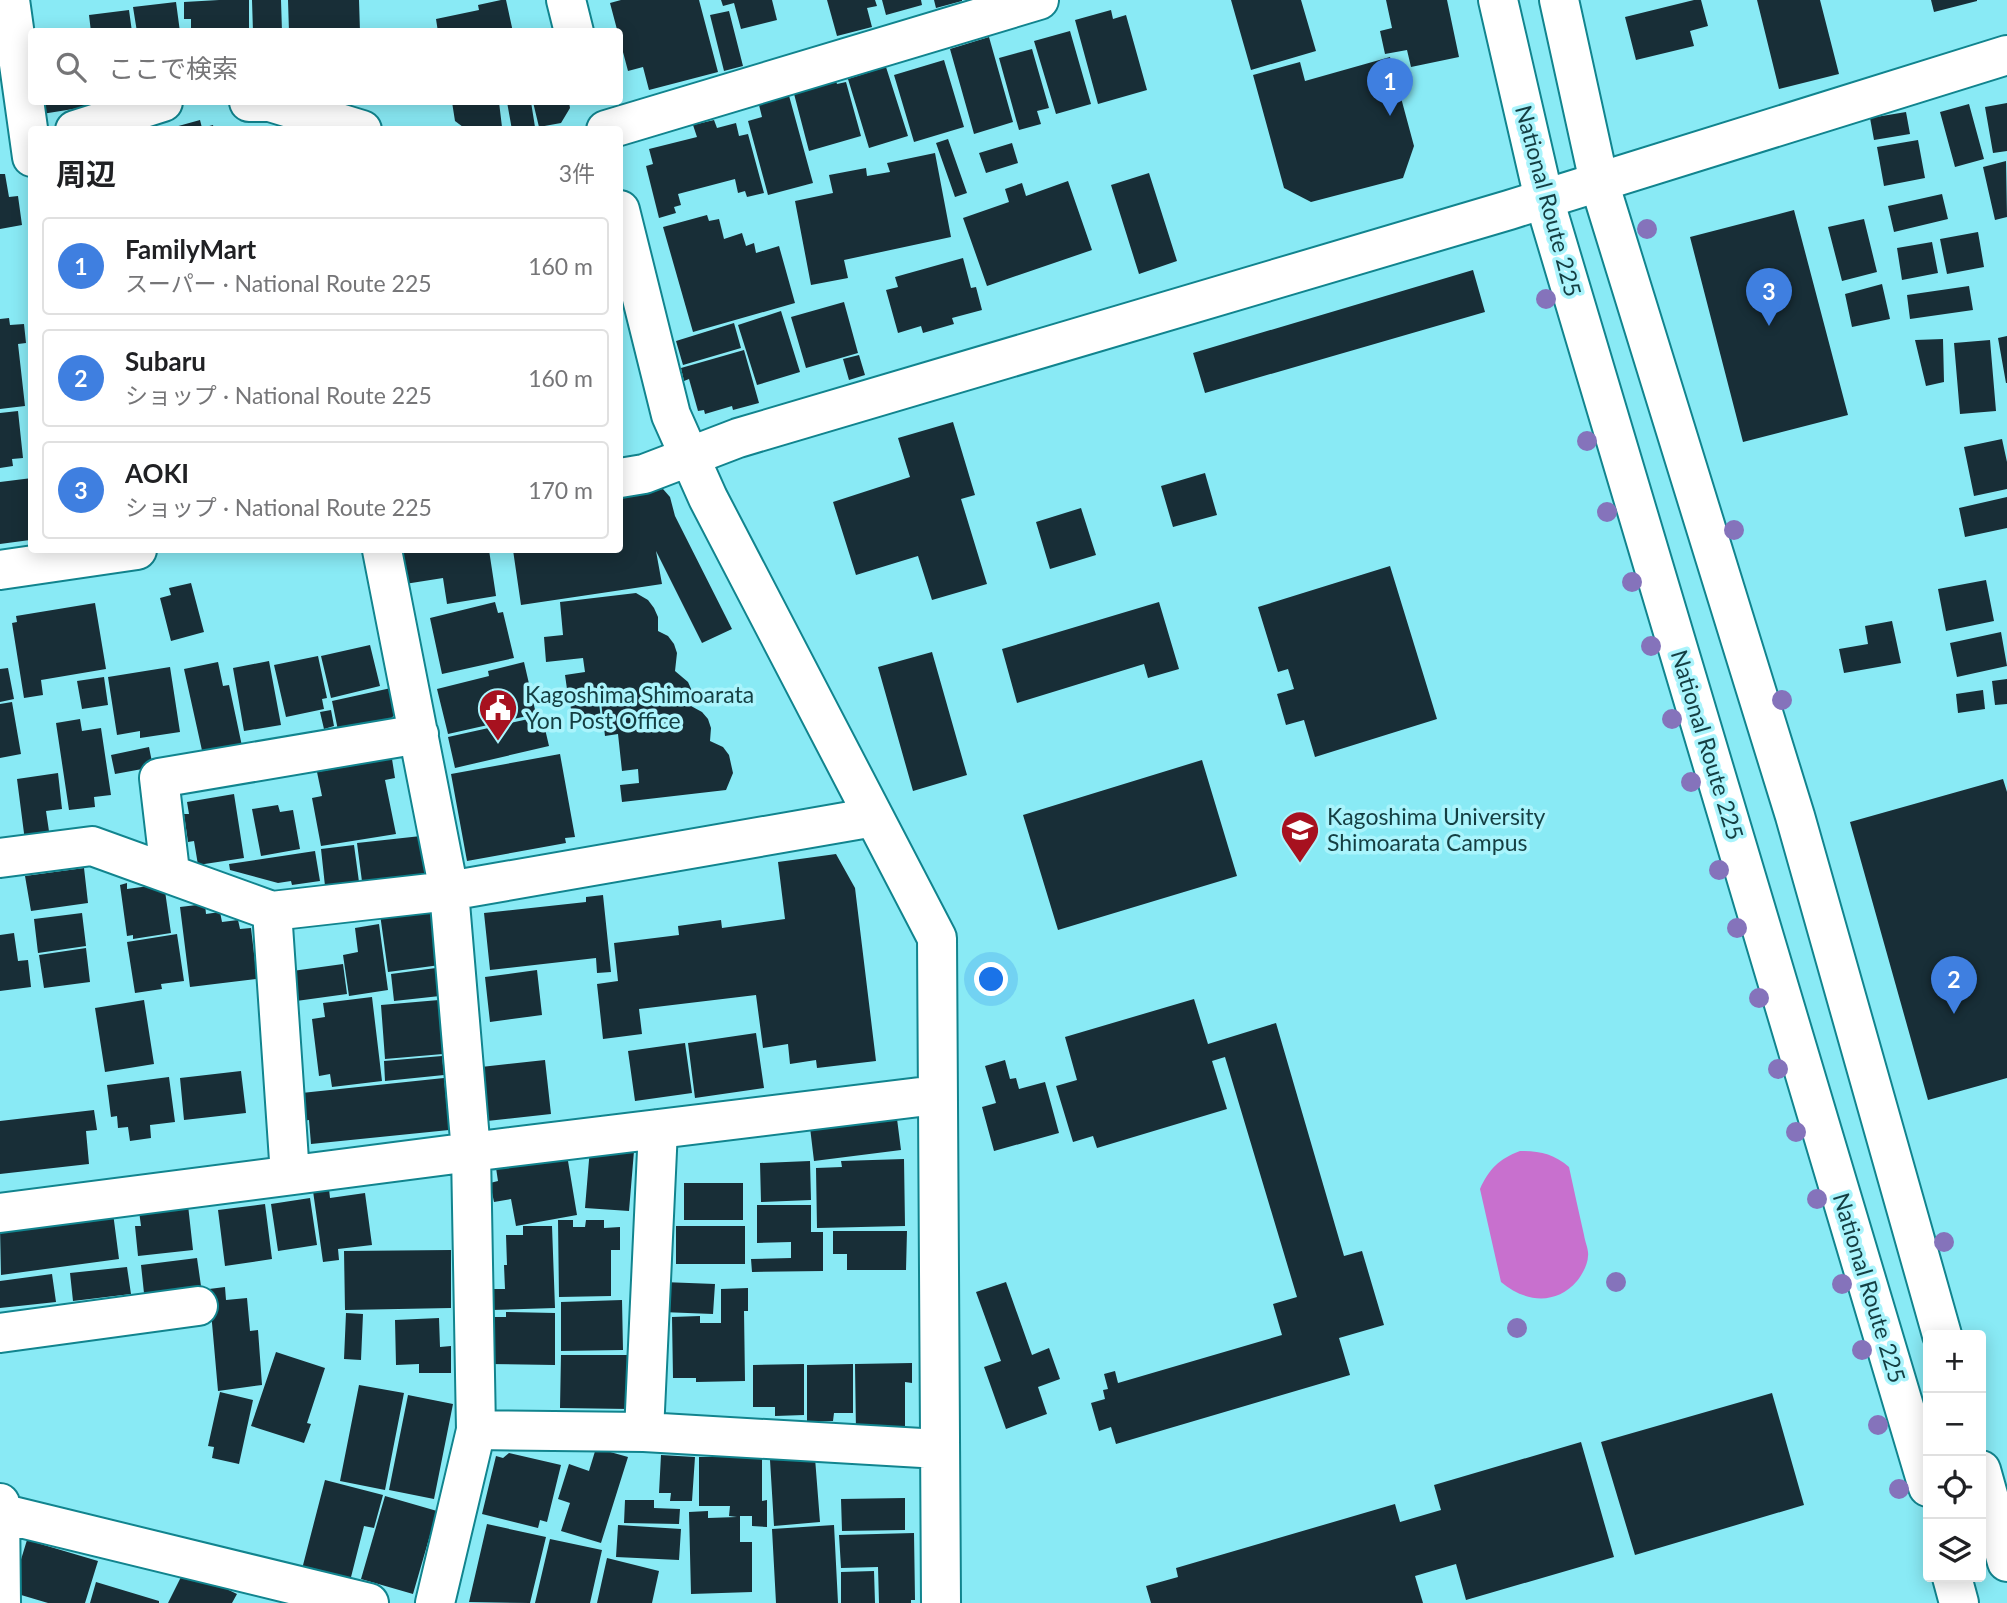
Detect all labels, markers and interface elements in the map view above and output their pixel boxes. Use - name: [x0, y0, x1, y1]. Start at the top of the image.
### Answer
- search box: [28, 28, 623, 105]
- icon: search: [52, 48, 90, 86]
- text: ここで検索: [108, 52, 238, 84]
- pin: 1: [1367, 58, 1413, 116]
- street label: National Route 225: [1510, 102, 1588, 300]
- text: 周辺: [56, 155, 116, 191]
- text: 3件: [559, 159, 595, 187]
- text: FamilyMart: [125, 233, 256, 265]
- text: 1: [74, 252, 88, 280]
- text: 160 m: [528, 252, 593, 280]
- pin: 3: [1746, 268, 1792, 326]
- text: スーパー · National Route 225: [125, 269, 432, 297]
- text: Subaru: [125, 345, 206, 377]
- text: 2: [74, 364, 88, 392]
- text: 160 m: [528, 364, 593, 392]
- text: ショップ · National Route 225: [125, 381, 432, 409]
- text: AOKI: [125, 457, 189, 489]
- text: 3: [74, 476, 88, 504]
- text: 170 m: [528, 476, 593, 504]
- text: ショップ · National Route 225: [125, 493, 432, 521]
- street label: National Route 225: [1666, 646, 1750, 843]
- place label: Kagoshima Shimoarata Yon Post Office: [525, 680, 754, 734]
- public building icon: Kagoshima Shimoarata Yon Post Office: [477, 687, 519, 742]
- place label: Kagoshima University Shimoarata Campus: [1327, 802, 1546, 856]
- school or university icon: Kagoshima University Shimoarata Campus: [1279, 809, 1321, 864]
- pin: 2: [1931, 956, 1977, 1014]
- your location: [974, 962, 1008, 996]
- street label: National Route 225: [1828, 1189, 1912, 1386]
- map controls: [1923, 1330, 1986, 1582]
- button: +: [1923, 1330, 1986, 1393]
- button: −: [1923, 1393, 1986, 1456]
- button: locate: [1923, 1456, 1986, 1519]
- button: layers: [1923, 1519, 1986, 1582]

